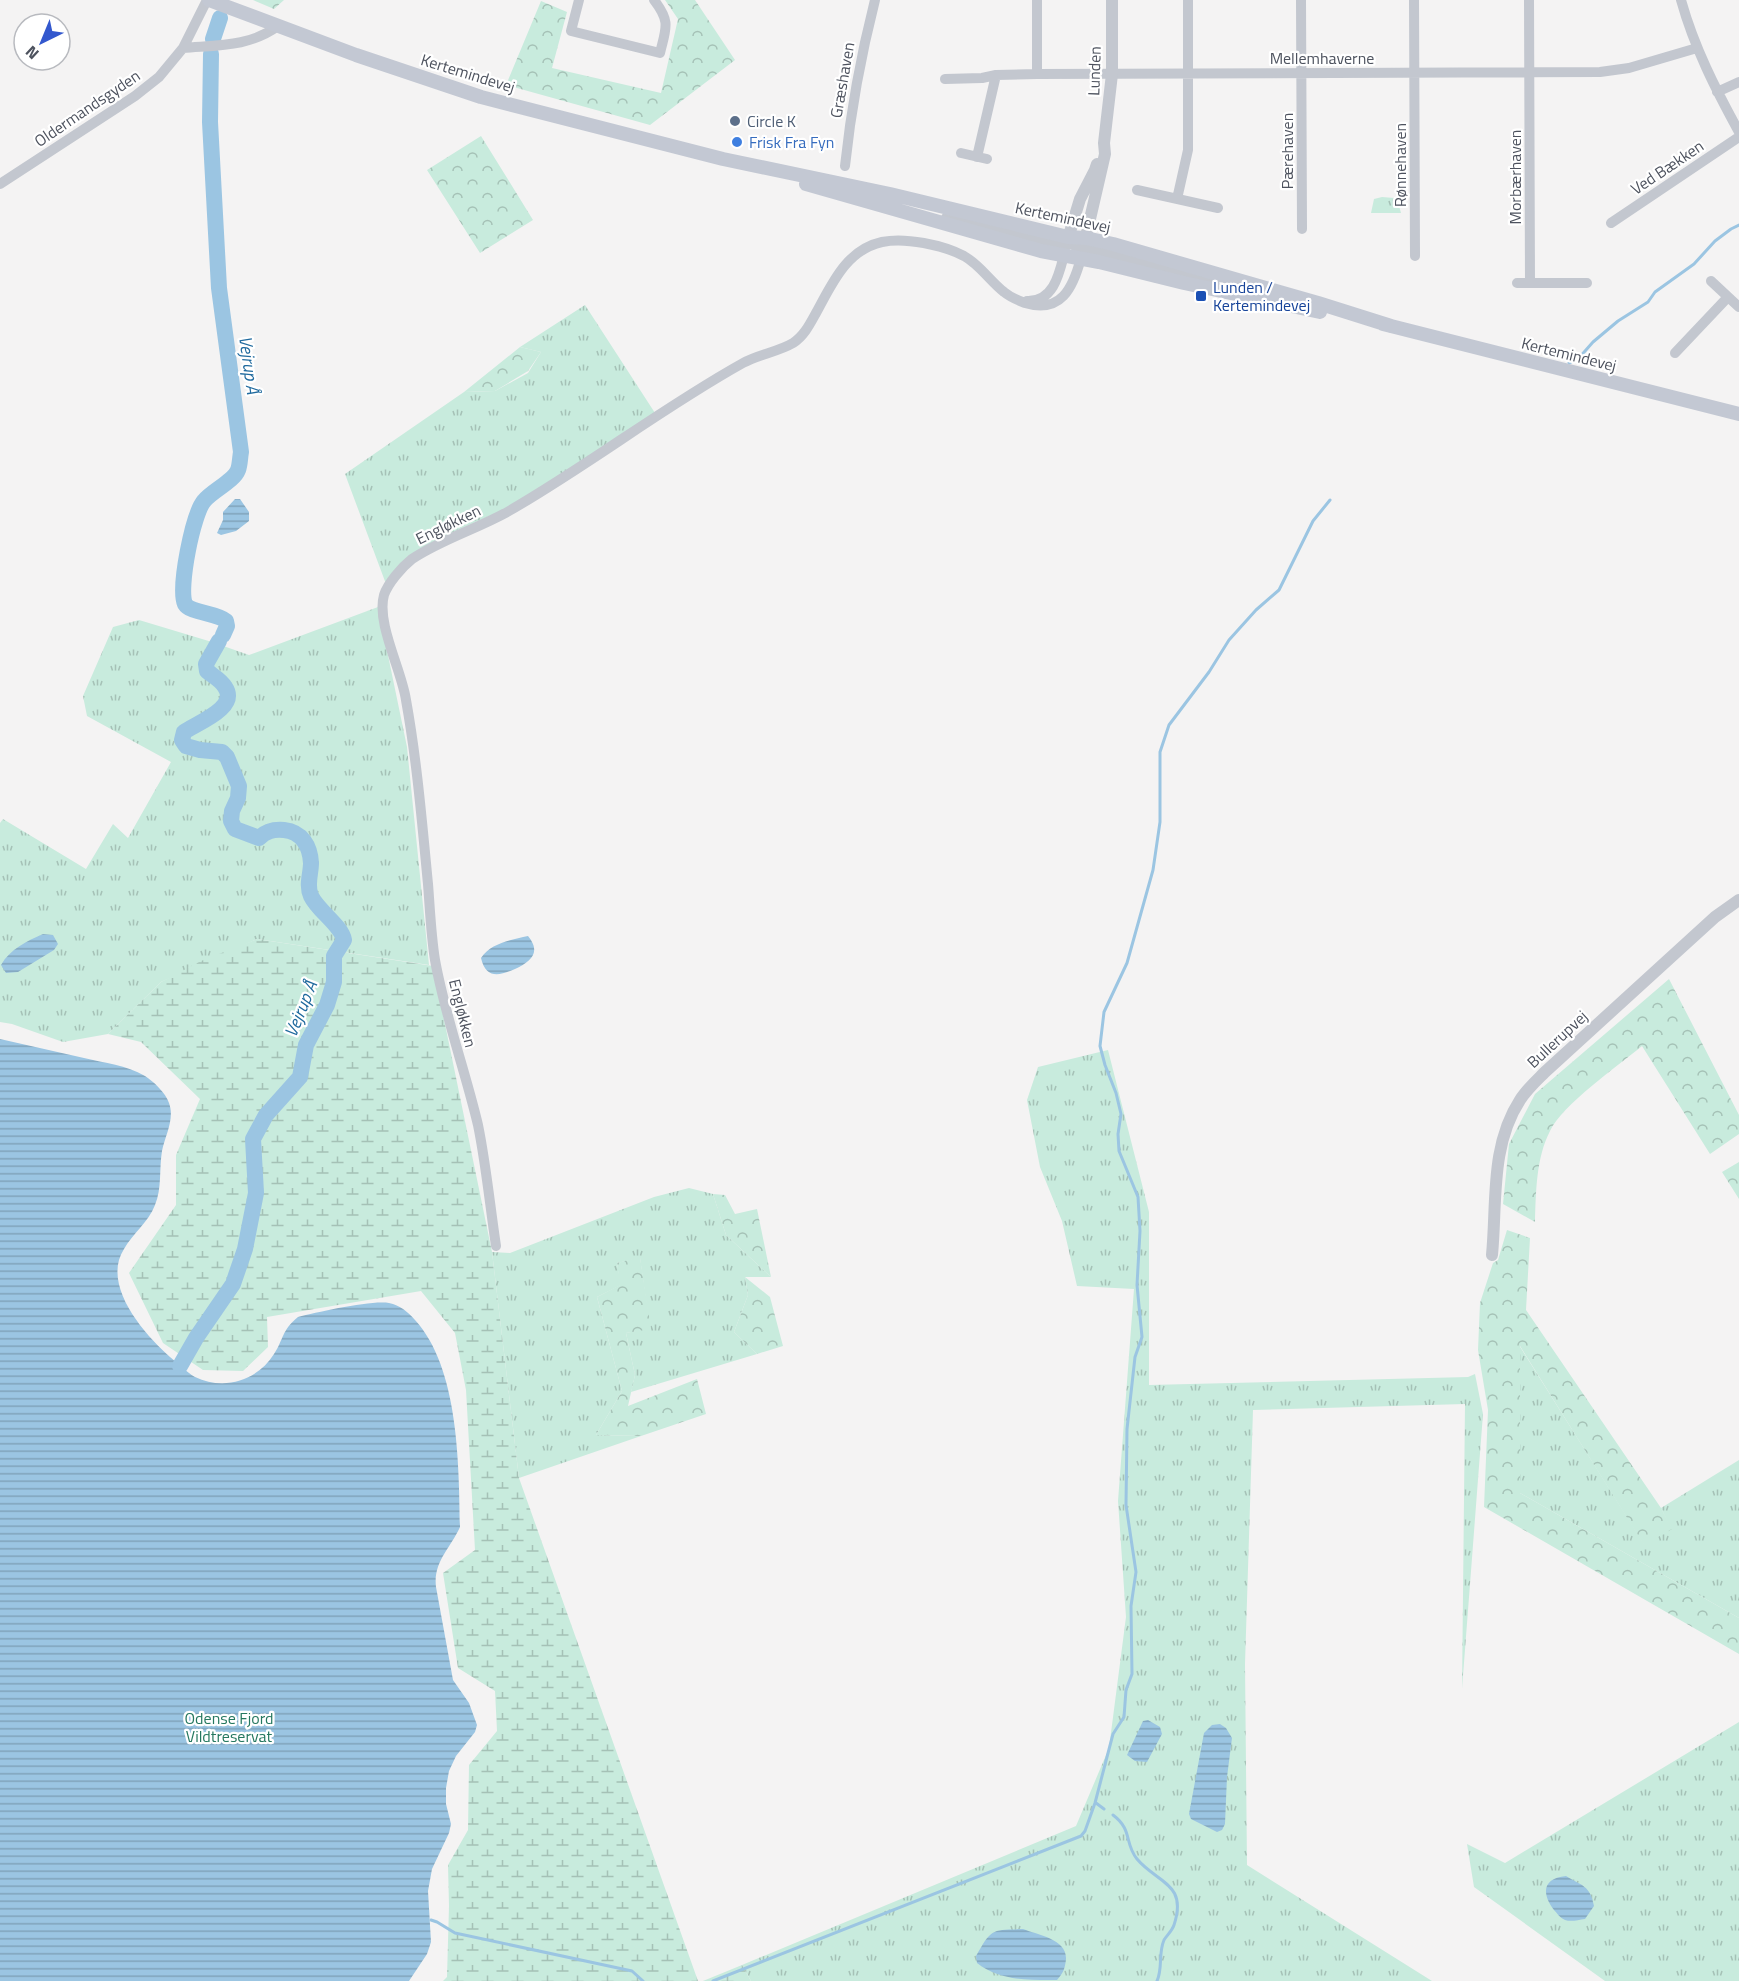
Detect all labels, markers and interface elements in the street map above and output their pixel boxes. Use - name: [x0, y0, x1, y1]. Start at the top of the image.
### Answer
- north arrow: [12, 12, 72, 72]
- text: N: [20, 40, 44, 66]
- street label: Græshaven: [824, 40, 860, 120]
- street label: Lunden: [1081, 46, 1107, 96]
- street label: Mellemhaverne: [1270, 46, 1374, 70]
- street label: Kertemindevej: [418, 47, 518, 99]
- street label: Oldermandsgyden: [29, 64, 145, 152]
- place label: Circle K: [747, 109, 796, 133]
- street label: Pærehaven: [1275, 113, 1299, 189]
- marker: Circle K: [728, 114, 742, 128]
- street label: Rønnehaven: [1388, 123, 1412, 207]
- place label: Frisk Fra Fyn: [749, 130, 834, 154]
- street label: Morbærhaven: [1503, 130, 1527, 224]
- street label: Ved Bækken: [1626, 134, 1708, 200]
- marker: Frisk Fra Fyn: [730, 135, 744, 149]
- street label: Kertemindevej: [1013, 195, 1113, 239]
- place label: Lunden / Kertemindevej: [1213, 275, 1310, 317]
- marker: Lunden / Kertemindevej: [1194, 289, 1208, 303]
- street label: Kertemindevej: [1519, 331, 1619, 377]
- water label: Vejrup Å: [232, 334, 267, 397]
- street label: Engløkken: [411, 498, 485, 550]
- water label: Vejrup Å: [277, 976, 324, 1041]
- street label: Engløkken: [443, 976, 483, 1050]
- street label: Bullerupvej: [1521, 1005, 1593, 1073]
- park label: Odense Fjord Vildtreservat: [185, 1706, 273, 1748]

